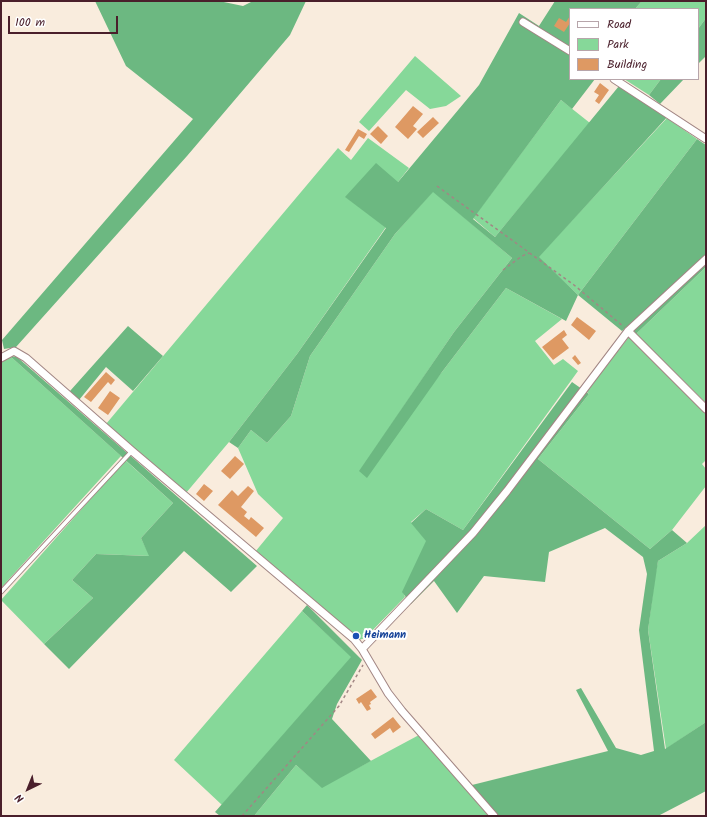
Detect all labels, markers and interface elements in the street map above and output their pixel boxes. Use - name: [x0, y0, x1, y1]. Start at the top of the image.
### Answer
- scale bar: [10, 8, 120, 34]
- legend: [569, 8, 699, 80]
- text: 100 m: [15, 13, 45, 32]
- text: Road: [607, 15, 631, 34]
- text: Park: [607, 35, 629, 54]
- text: Building: [607, 55, 647, 74]
- place label: Heimann: [364, 629, 406, 643]
- marker: Heimann: [351, 631, 361, 641]
- north arrow: [8, 769, 48, 809]
- text: N: [11, 789, 29, 807]

